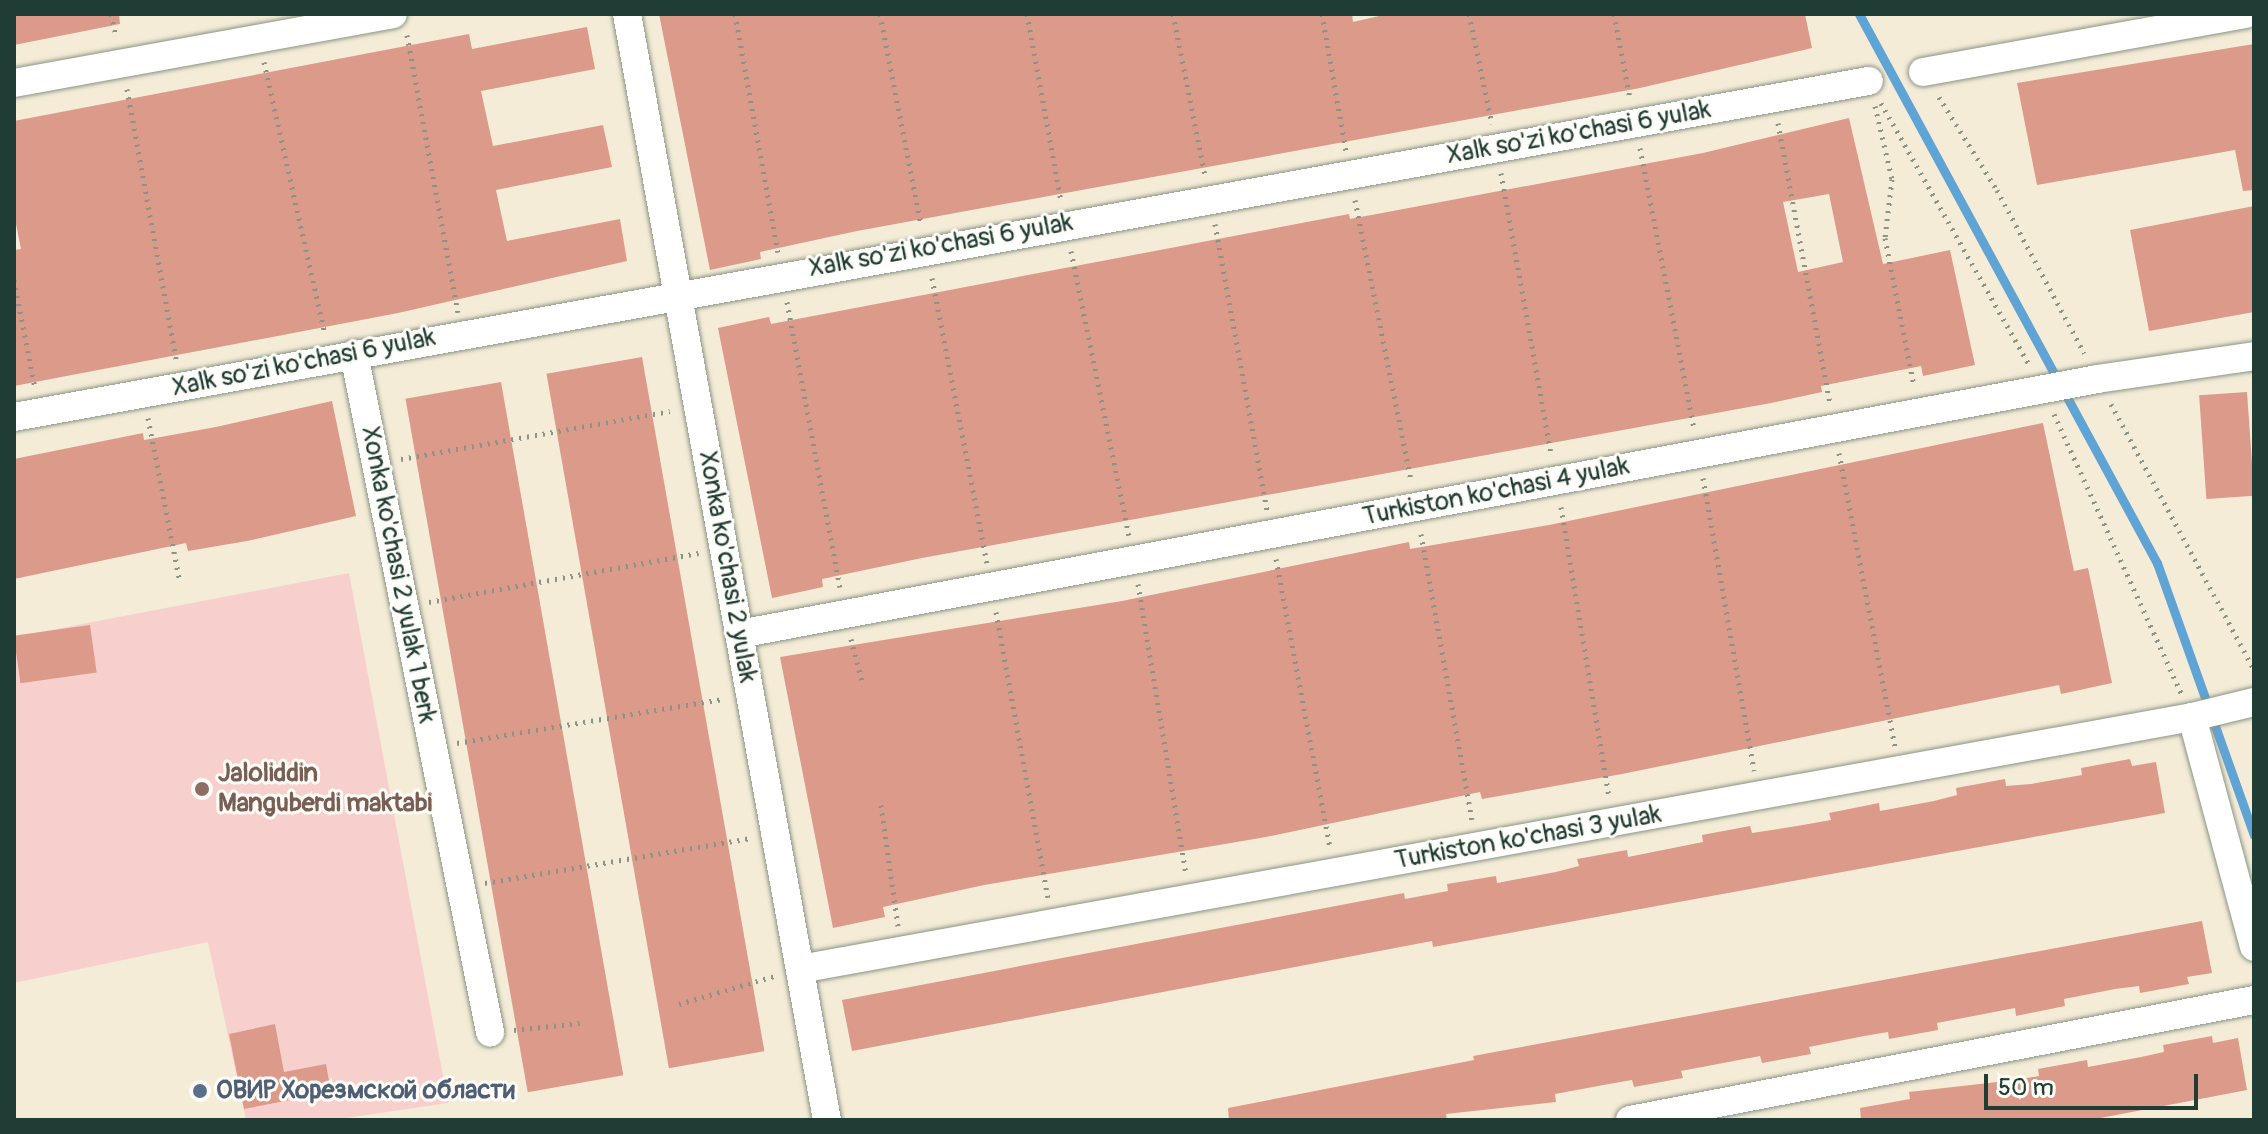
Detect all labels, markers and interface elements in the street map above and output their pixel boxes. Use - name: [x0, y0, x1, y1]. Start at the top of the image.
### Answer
- street label: Xalk so'zi ko'chasi 6 yulak: [1445, 94, 1713, 172]
- street label: Xalk so'zi ko'chasi 6 yulak: [807, 207, 1075, 285]
- street label: Xalk so'zi ko'chasi 6 yulak: [170, 322, 438, 404]
- street label: Xonka ko'chasi 2 yulak 1 berk: [354, 424, 442, 726]
- street label: Xonka ko'chasi 2 yulak: [691, 449, 763, 685]
- street label: Turkiston ko'chasi 4 yulak: [1360, 451, 1632, 533]
- place label: Jaloliddin Manguberdi maktabi: [218, 758, 432, 820]
- marker: Jaloliddin Manguberdi maktabi: [193, 780, 211, 798]
- street label: Turkiston ko'chasi 3 yulak: [1392, 799, 1664, 877]
- scale bar: [1988, 1058, 2202, 1108]
- text: 50 m: [1998, 1073, 2054, 1102]
- place label: ОВИР Хорезмской области: [216, 1075, 515, 1107]
- marker: ОВИР Хорезмской области: [191, 1082, 209, 1100]

